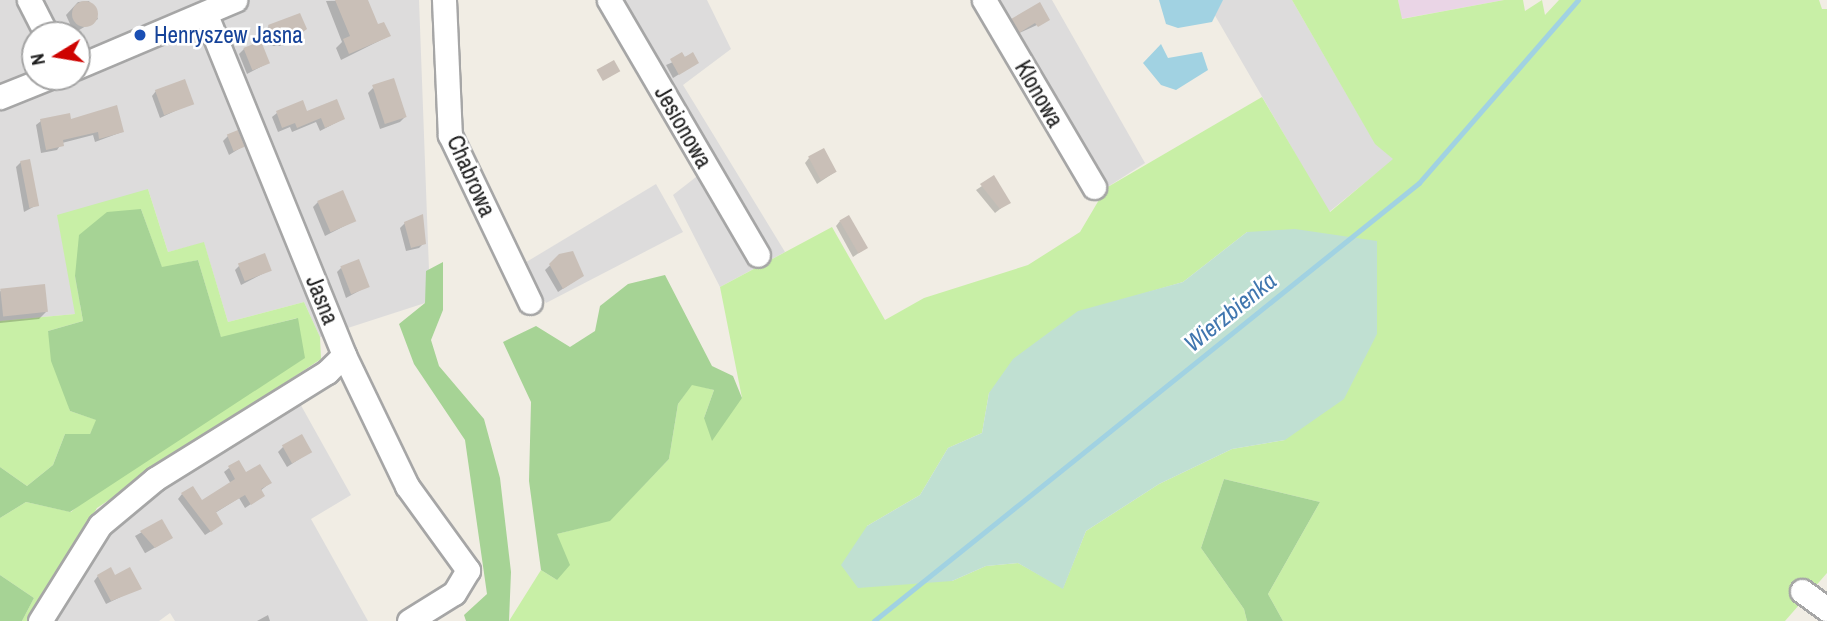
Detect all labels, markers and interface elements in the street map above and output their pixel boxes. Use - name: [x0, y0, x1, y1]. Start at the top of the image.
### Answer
- north arrow: [21, 21, 91, 91]
- place label: Henryszew Jasna: [154, 21, 303, 49]
- marker: Henryszew Jasna: [132, 27, 148, 43]
- text: N: [24, 52, 51, 68]
- street label: Klonowa: [1009, 56, 1069, 132]
- street label: Jesionowa: [649, 81, 717, 173]
- street label: Chabrowa: [441, 131, 501, 221]
- water label: Wierzbienka: [1178, 266, 1282, 358]
- street label: Jasna: [300, 272, 344, 328]

